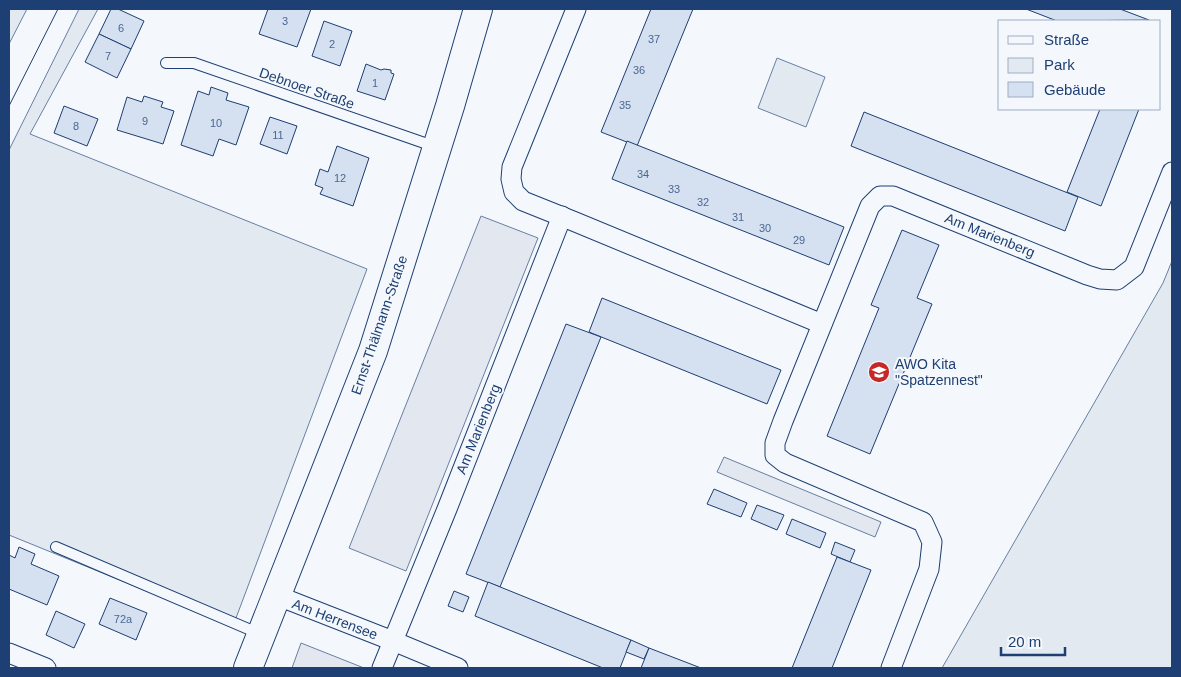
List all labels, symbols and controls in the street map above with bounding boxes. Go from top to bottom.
house number: 3 [282,15,288,27]
legend [998,20,1161,110]
house number: 6 [118,22,124,34]
text: Straße [1044,31,1089,48]
house number: 37 [648,33,660,45]
house number: 2 [329,38,335,50]
house number: 7 [105,50,111,62]
text: Park [1044,56,1075,73]
street label: Debnoer Straße [257,64,357,112]
house number: 36 [633,64,645,76]
house number: 1 [372,77,378,89]
text: Gebäude [1044,81,1106,98]
house number: 35 [619,99,631,111]
house number: 9 [142,115,148,127]
house number: 10 [210,117,222,129]
house number: 8 [73,120,79,132]
house number: 11 [272,129,284,141]
house number: 34 [637,168,649,180]
house number: 12 [334,172,346,184]
house number: 33 [668,183,680,195]
house number: 32 [697,196,709,208]
street label: Am Marienberg [943,210,1037,260]
house number: 31 [732,211,744,223]
house number: 30 [759,222,771,234]
house number: 29 [793,234,805,246]
street label: Ernst-Thälmann-Straße [348,253,410,397]
place label: AWO Kita "Spatzennest" [895,356,983,388]
school or university icon: AWO Kita "Spatzennest" [867,360,891,384]
street label: Am Marienberg [453,382,503,476]
street label: Am Herrensee [290,595,380,643]
house number: 72a [114,613,133,625]
scale bar [1001,624,1065,656]
text: 20 m [1008,633,1041,650]

